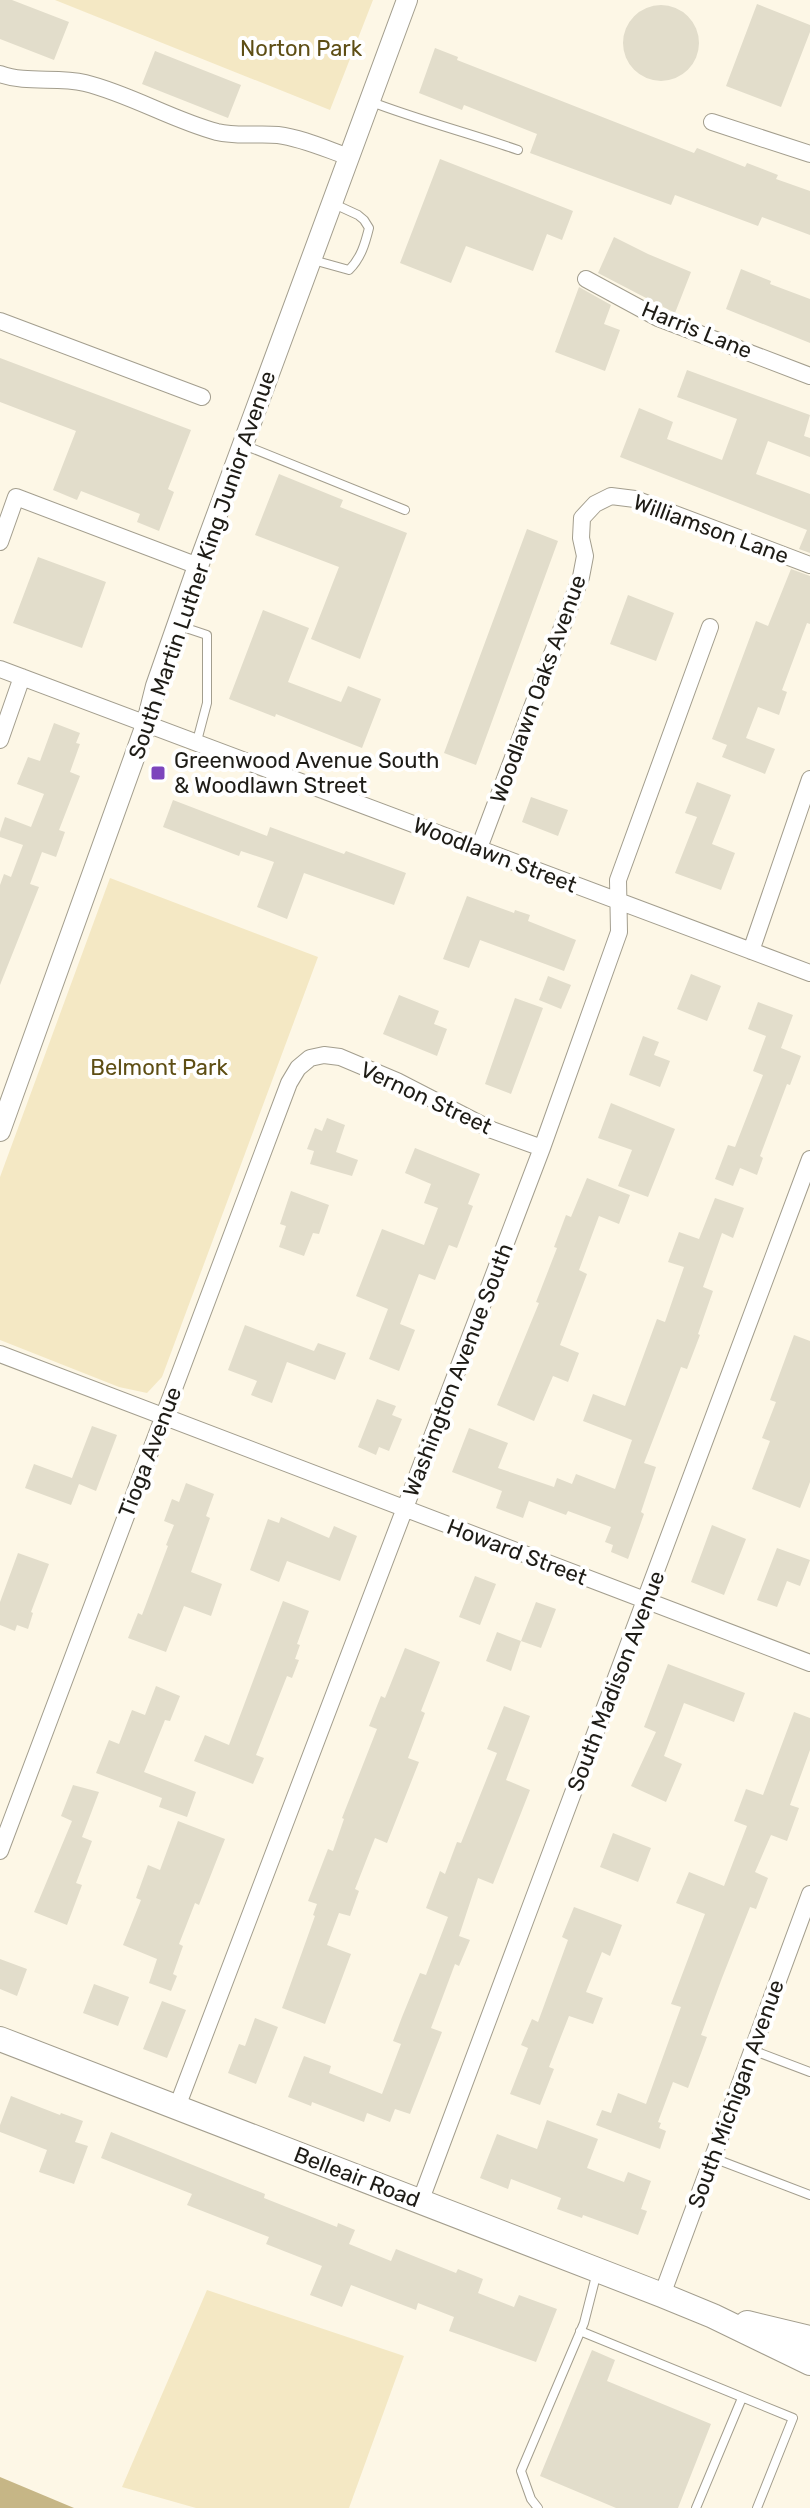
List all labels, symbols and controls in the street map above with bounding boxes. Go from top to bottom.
park label: Norton Park [240,35,363,62]
street label: Harris Lane [638,296,756,364]
street label: South Martin Luther King Junior Avenue [123,367,281,763]
street label: Williamson Lane [630,488,792,570]
street label: Woodlawn Oaks Avenue [484,571,592,807]
place label: Greenwood Avenue South & Woodlawn Street [174,747,439,799]
marker: Greenwood Avenue South & Woodlawn Street [149,764,167,782]
street label: Woodlawn Street [409,811,581,899]
park label: Belmont Park [90,1054,228,1081]
street label: Vernon Street [356,1056,497,1140]
street label: Washington Avenue South [397,1240,519,1500]
street label: Tioga Avenue [113,1383,187,1521]
street label: Howard Street [443,1513,591,1591]
street label: South Madison Avenue [561,1567,671,1795]
street label: South Michigan Avenue [682,1976,790,2212]
street label: Belleair Road [290,2141,424,2213]

